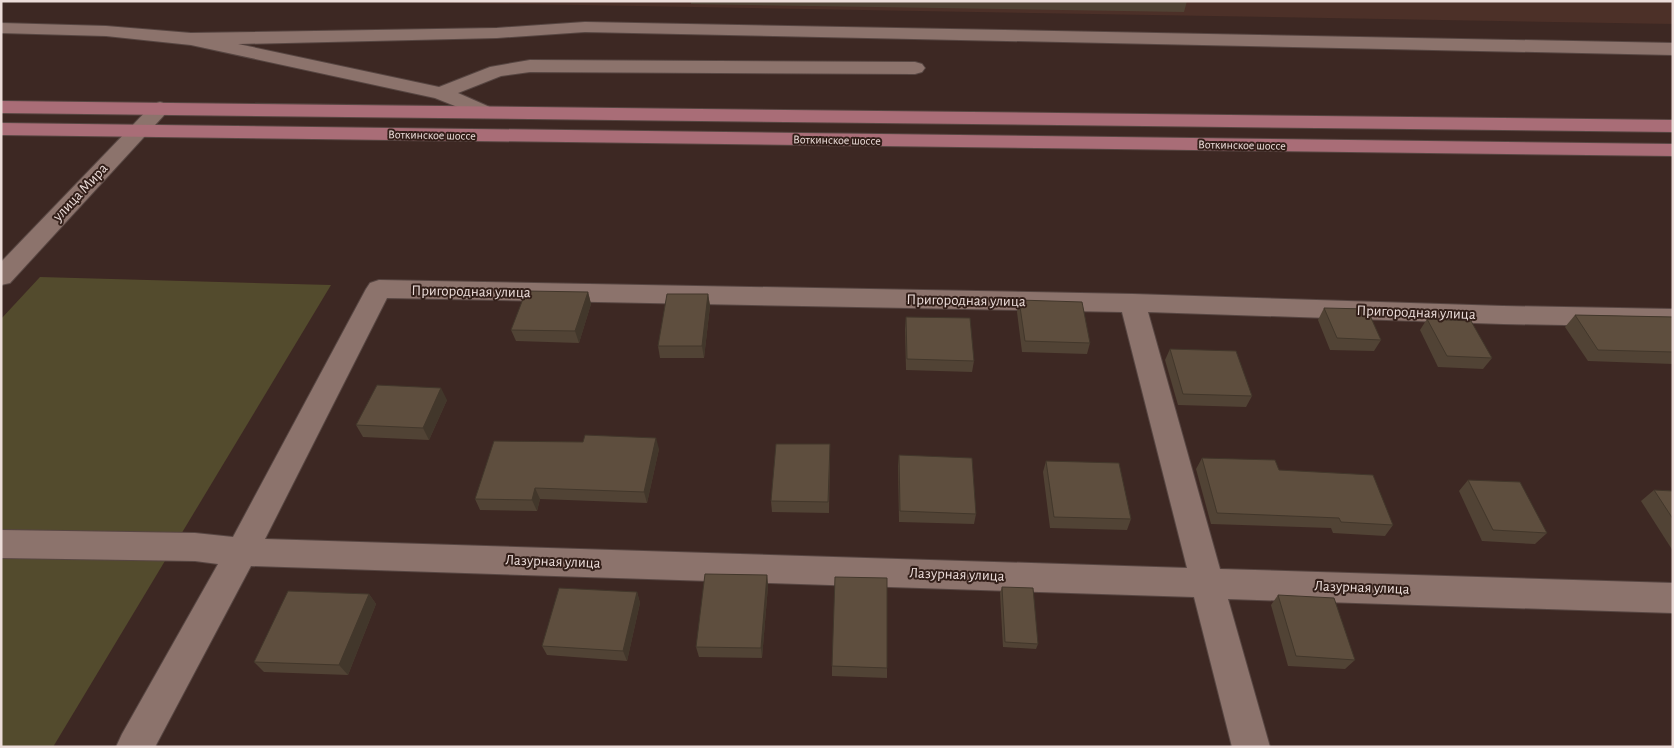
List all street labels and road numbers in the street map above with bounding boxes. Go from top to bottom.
street label: Воткинское шоссе [388,128,476,142]
street label: Воткинское шоссе [793,133,881,147]
street label: Воткинское шоссе [1198,138,1286,152]
street label: улица Мира [49,161,111,225]
street label: Пригородная улица [411,283,531,300]
street label: Пригородная улица [906,292,1026,309]
street label: Пригородная улица [1356,303,1476,322]
street label: Лазурная улица [505,552,601,571]
street label: Лазурная улица [909,565,1005,584]
street label: Лазурная улица [1314,578,1410,597]

